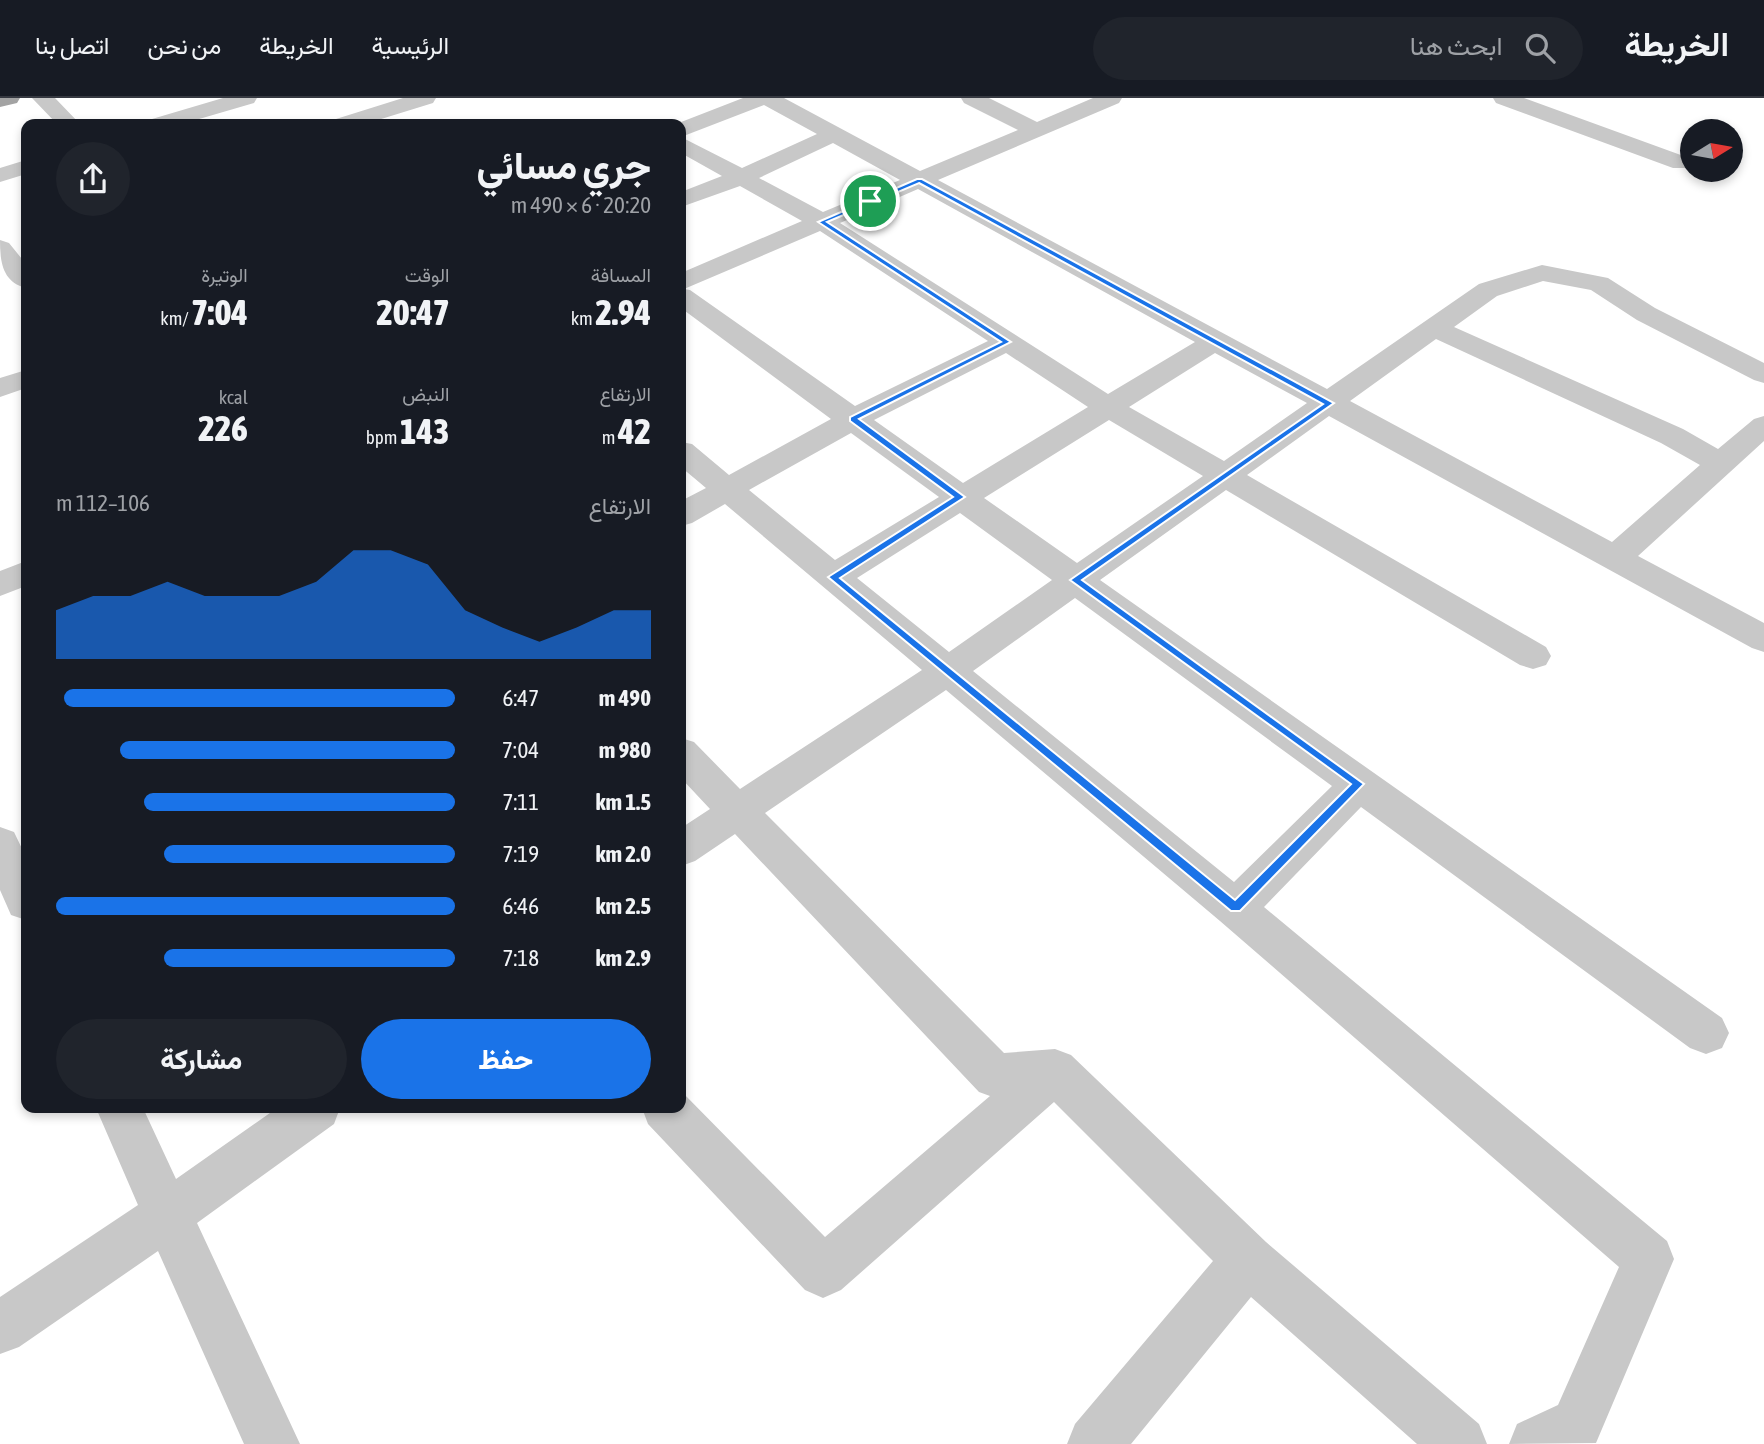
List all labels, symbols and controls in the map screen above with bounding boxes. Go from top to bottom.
search box [1093,17,1583,80]
text: الخريطة [1625,25,1729,63]
icon: search [1521,29,1559,67]
text: ابحث هنا [1410,31,1503,61]
text: اتصل بنا [35,32,109,59]
text: من نحن [147,32,221,59]
text: الخريطة [259,32,334,59]
text: الرئيسية [372,32,449,59]
north arrow [1680,119,1743,182]
map controls [1680,119,1743,182]
button: share [56,142,130,216]
text: جري مسائي [477,144,651,187]
pin [840,171,900,231]
icon: arrive [851,182,889,220]
text: 20:20 · 6 × 490 m [511,192,651,218]
text: الوتيرة [201,264,248,286]
text: الوقت [405,264,449,286]
text: المسافة [591,264,651,286]
text: 7:04 [191,292,248,332]
text: 20:47 [377,292,449,332]
text: 2.94 [595,292,651,332]
text: /km [160,307,191,329]
text: km [571,307,595,329]
text: النبض [402,383,449,405]
text: الارتفاع [599,383,651,405]
text: kcal [219,386,248,408]
text: 226 [198,408,248,448]
text: 143 [400,411,449,451]
text: 42 [618,411,651,451]
text: bpm [366,426,400,448]
text: m [602,426,618,448]
text: 106–112 m [56,490,150,516]
text: الارتفاع [589,493,651,519]
text: 6:47 [502,685,539,711]
text: 490 m [599,685,651,711]
text: 7:04 [502,737,539,763]
text: 980 m [599,737,651,763]
text: 7:11 [502,789,539,815]
text: 1.5 km [595,789,651,815]
text: 7:19 [502,841,539,867]
text: 2.0 km [595,841,651,867]
text: 6:46 [502,893,539,919]
text: 2.5 km [595,893,651,919]
text: 7:18 [502,945,539,971]
text: 2.9 km [595,945,651,971]
button: مشاركة [56,1019,347,1099]
button: حفظ [361,1019,651,1099]

